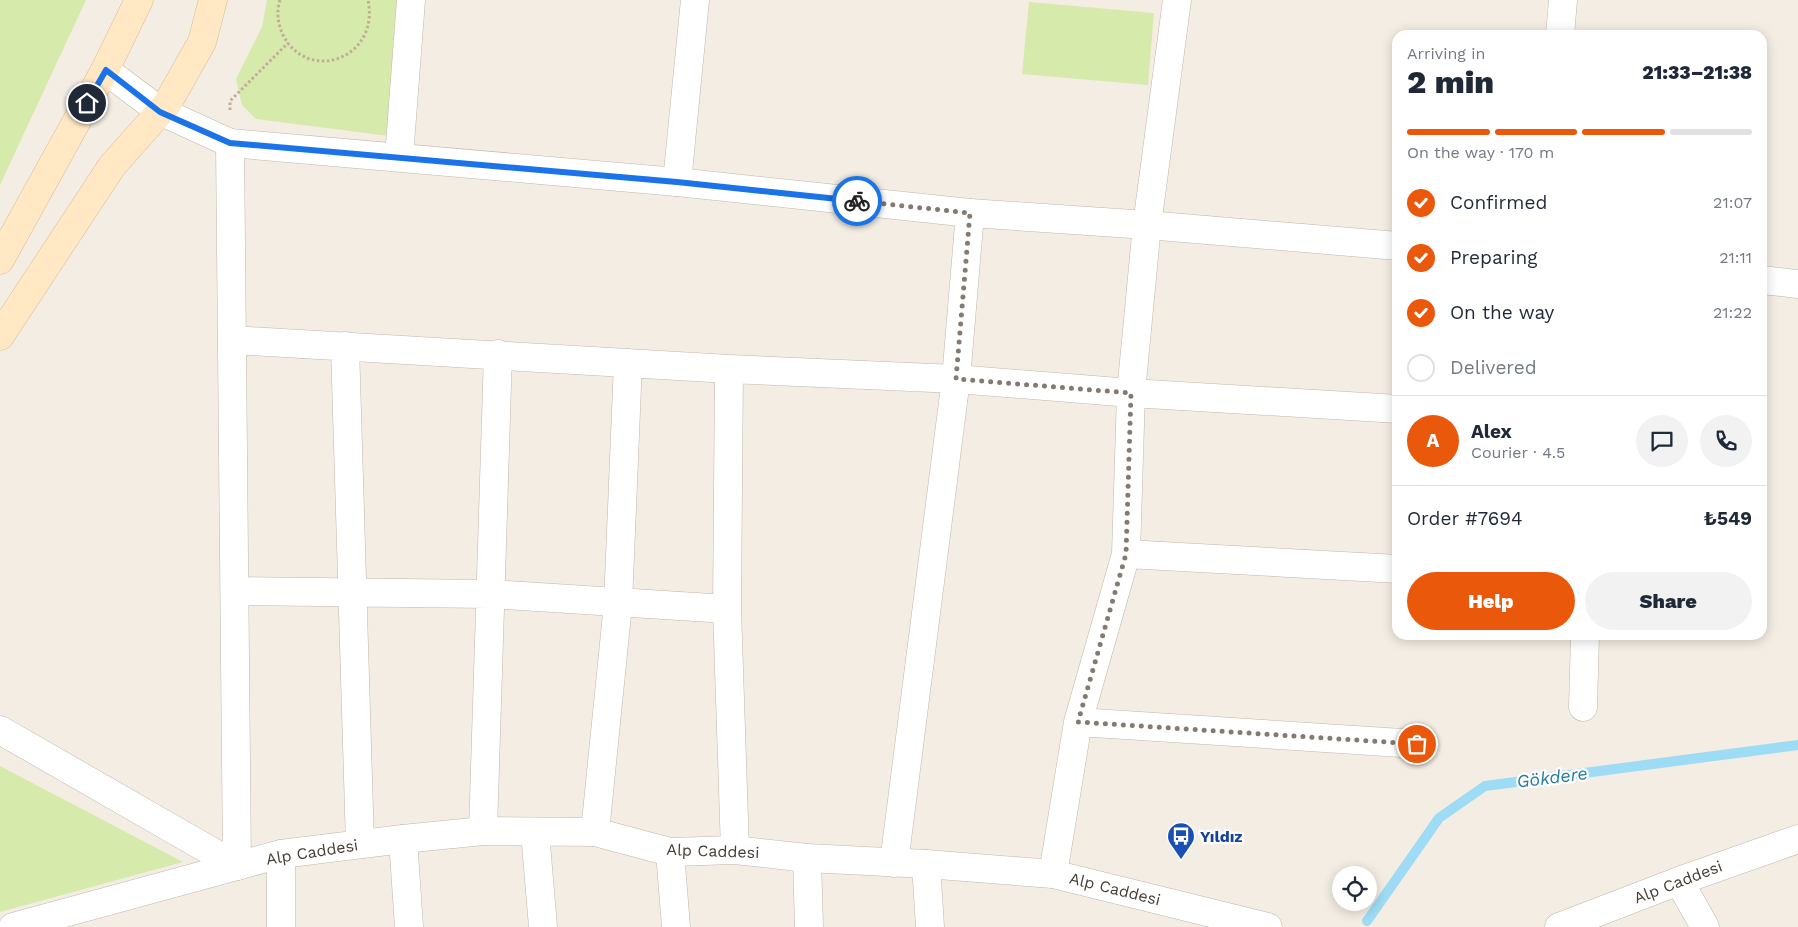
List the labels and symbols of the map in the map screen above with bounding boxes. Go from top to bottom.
pin [66,82,108,124]
courier [832,176,882,226]
pin [1396,723,1438,765]
water label: Gökdere [1515,762,1589,792]
bus stop icon: Yıldız [1166,821,1196,860]
place label: Yıldız [1200,827,1243,846]
street label: Alp Caddesi [265,835,359,869]
street label: Alp Caddesi [666,840,760,862]
street label: Alp Caddesi [1631,856,1725,908]
street label: Alp Caddesi [1068,869,1162,909]

